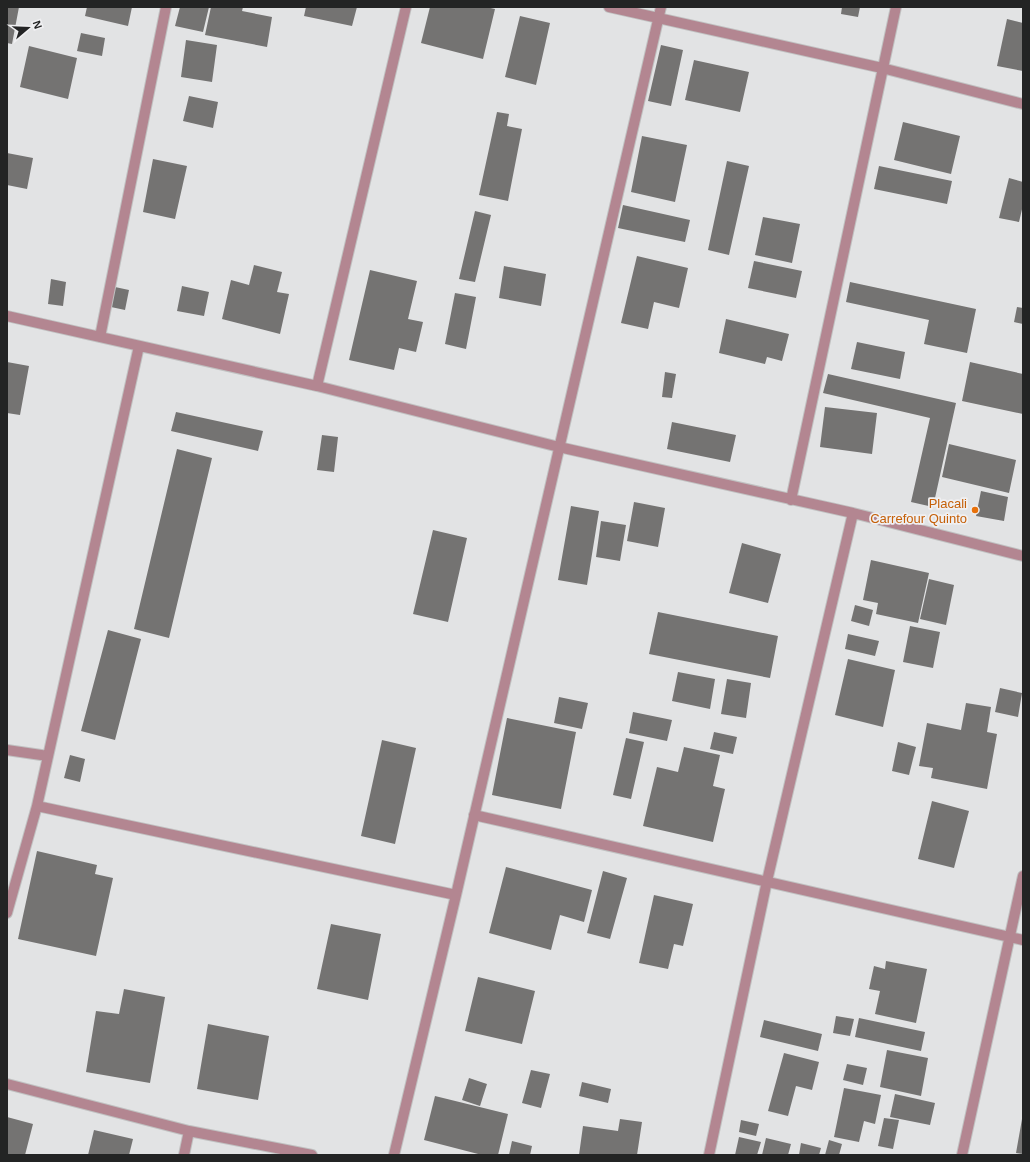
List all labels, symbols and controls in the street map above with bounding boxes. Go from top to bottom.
north arrow [8,8,48,48]
text: N [30,19,44,31]
place label: Placali Carrefour Quinto [870,496,967,526]
marker: Placali Carrefour Quinto [970,505,980,515]

